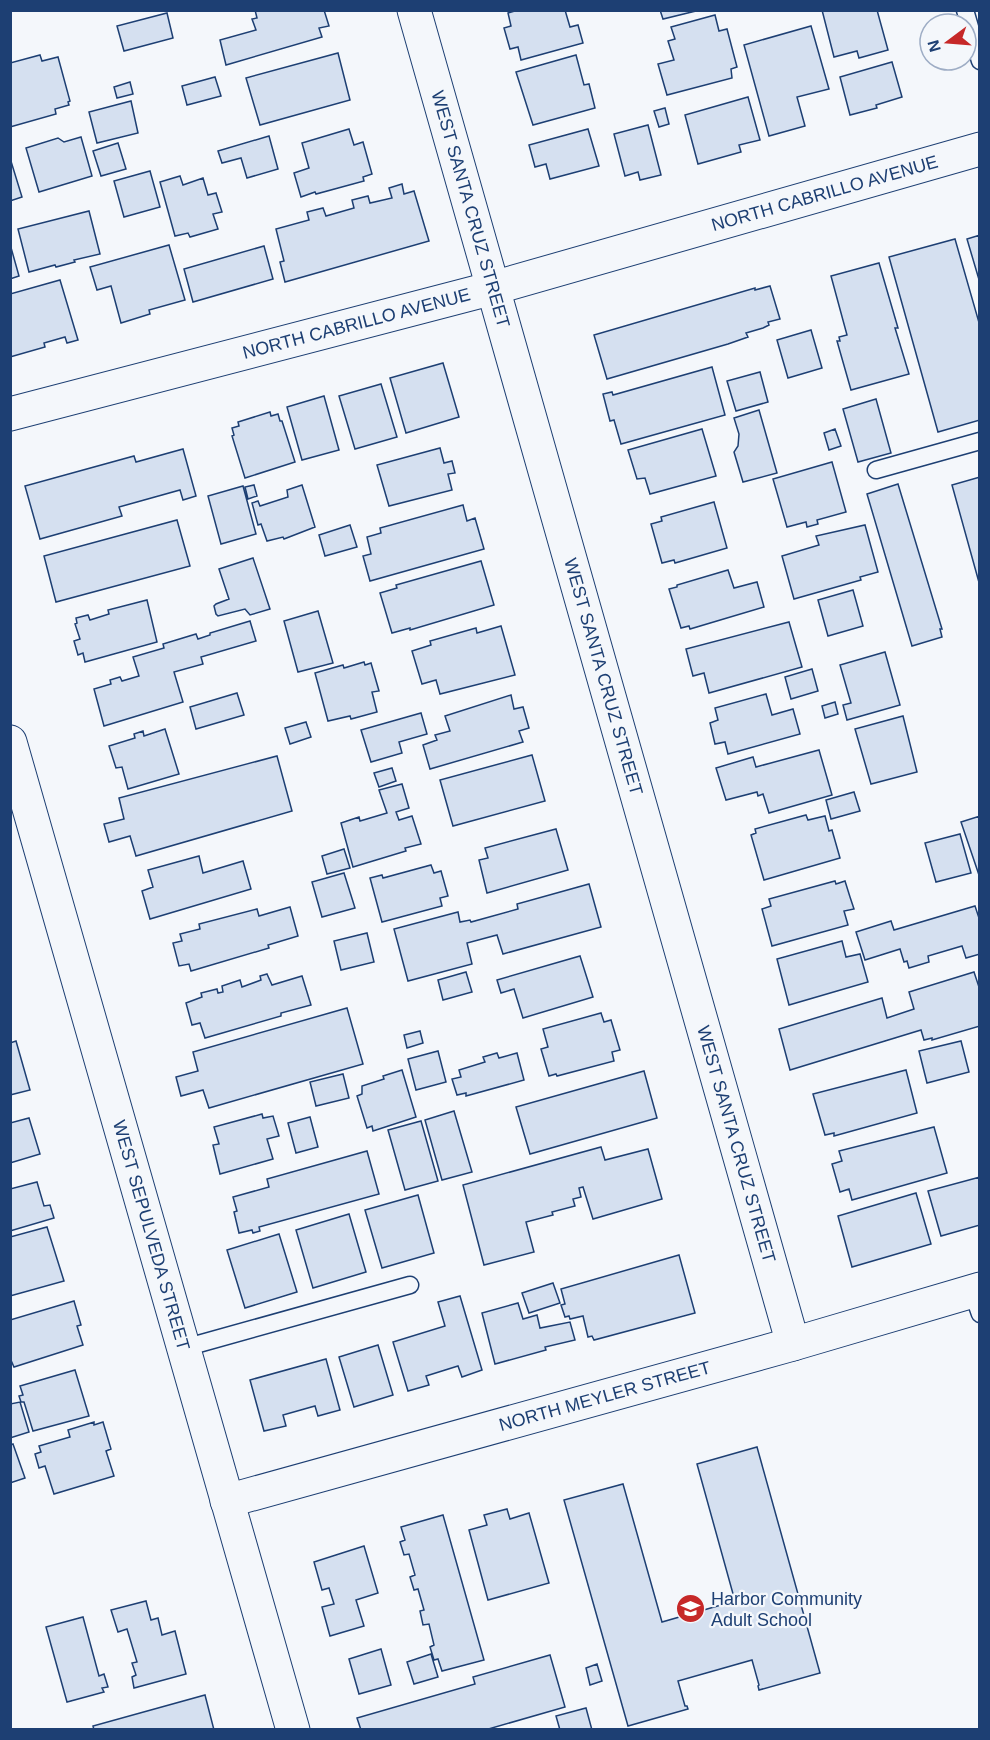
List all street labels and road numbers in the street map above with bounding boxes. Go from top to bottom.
street label: WEST SANTA CRUZ STREET [427,88,514,330]
street label: NORTH CABRILLO AVENUE [709,152,940,235]
street label: NORTH CABRILLO AVENUE [240,284,472,363]
street label: WEST SANTA CRUZ STREET [560,556,647,797]
street label: WEST SANTA CRUZ STREET [693,1023,779,1265]
street label: WEST SEPULVEDA STREET [109,1118,194,1353]
street label: NORTH MEYLER STREET [497,1357,713,1435]

